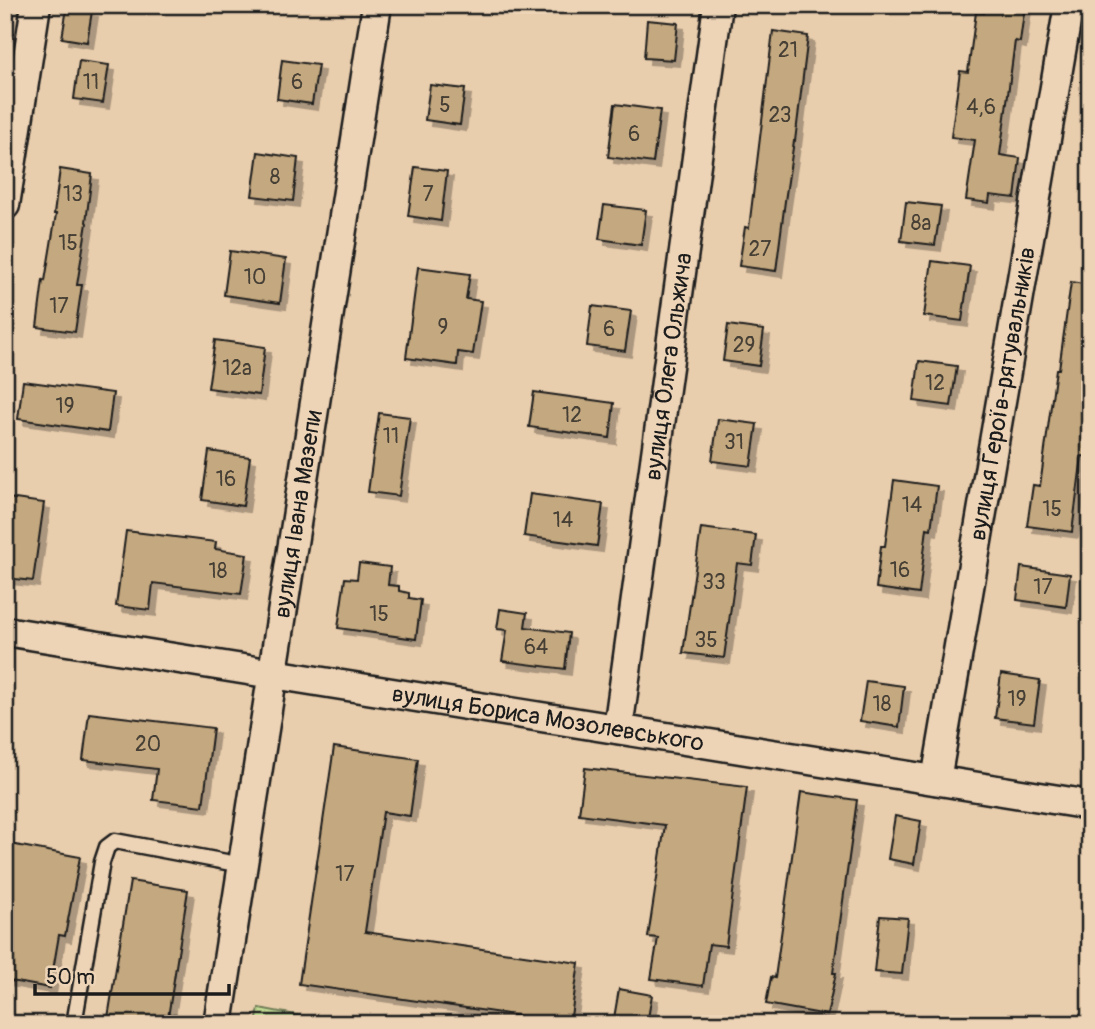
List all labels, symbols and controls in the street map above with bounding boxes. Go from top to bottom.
house number: 21 [778,37,798,64]
house number: 11 [83,69,99,96]
house number: 6 [291,69,303,96]
house number: 5 [439,92,451,119]
house number: 4,6 [966,94,996,121]
house number: 23 [769,102,791,129]
house number: 6 [628,121,640,148]
house number: 8 [270,164,280,191]
house number: 13 [63,181,83,208]
house number: 7 [422,181,434,208]
house number: 8а [911,210,931,237]
house number: 15 [58,230,78,257]
house number: 27 [749,236,771,263]
street label: вулиця Героїв-рятувальників [963,245,1042,543]
street label: вулиця Олега Ольжича [639,251,699,482]
house number: 10 [244,264,266,291]
house number: 17 [49,293,69,320]
house number: 9 [438,314,448,341]
house number: 6 [603,316,615,343]
house number: 29 [733,332,755,359]
house number: 12а [222,355,252,382]
house number: 12 [925,370,945,397]
house number: 19 [55,393,75,420]
house number: 12 [562,402,582,429]
street label: вулиця Івана Мазепи [268,408,329,620]
house number: 11 [383,423,399,450]
house number: 31 [724,429,744,456]
house number: 16 [216,466,236,493]
house number: 14 [902,492,922,519]
house number: 15 [1042,496,1062,523]
house number: 14 [553,507,573,534]
house number: 16 [890,557,910,584]
house number: 18 [209,558,227,585]
house number: 33 [702,569,726,596]
house number: 17 [1033,574,1053,601]
house number: 15 [369,601,389,628]
house number: 35 [694,627,718,654]
house number: 64 [524,634,548,661]
street label: вулиця Бориса Мозолевського [390,679,706,758]
house number: 19 [1007,686,1027,713]
house number: 18 [873,691,891,718]
house number: 20 [135,731,161,758]
house number: 17 [335,861,355,888]
scale bar [35,952,229,996]
text: 50 m [46,964,95,991]

